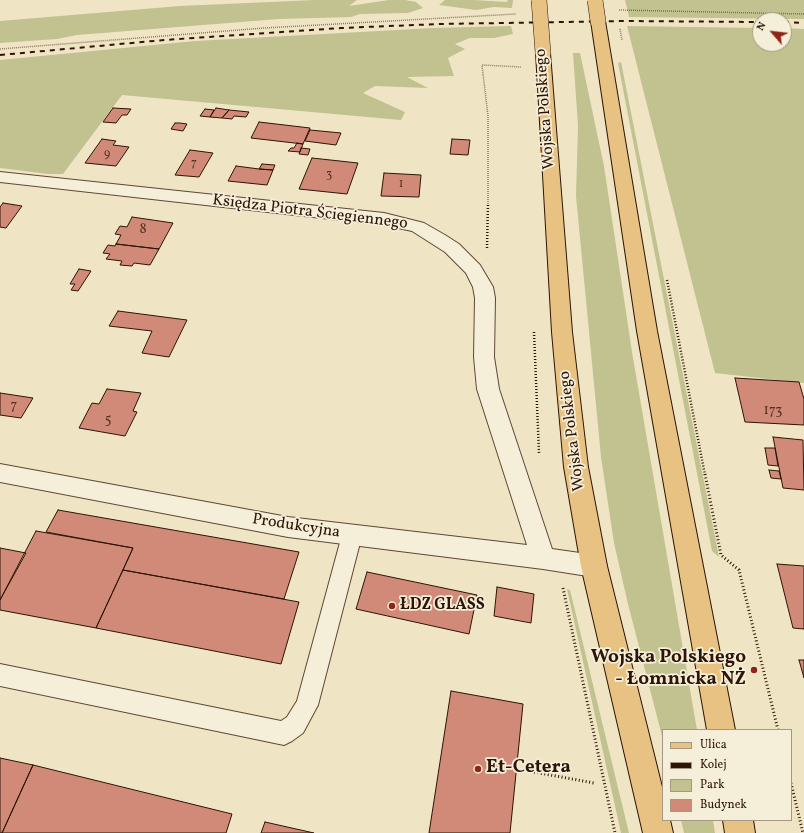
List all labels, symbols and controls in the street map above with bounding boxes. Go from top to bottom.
north arrow [752,12,792,52]
text: N [753,20,770,34]
street label: Wojska Polskiego [532,48,560,170]
house number: 9 [104,148,110,162]
house number: 7 [191,157,197,171]
house number: 3 [326,169,332,183]
house number: 1 [399,178,403,192]
street label: Księdza Piotra Ściegiennego [211,191,409,235]
house number: 8 [139,222,147,238]
street label: Wojska Polskiego [556,370,590,492]
house number: 7 [11,398,17,414]
house number: 173 [764,403,782,419]
house number: 5 [105,412,111,428]
street label: Produkcyjna [251,511,341,543]
place label: ŁDZ GLASS [400,596,485,616]
marker: ŁDZ GLASS [387,601,397,611]
place label: Wojska Polskiego - Łomnicka NŻ [591,648,746,692]
marker: Wojska Polskiego - Łomnicka NŻ [749,665,759,675]
legend [662,729,792,821]
text: Ulica [700,737,727,753]
text: Kolej [700,757,727,773]
place label: Et-Cetera [486,758,571,780]
marker: Et-Cetera [473,764,483,774]
text: Park [700,777,725,793]
text: Budynek [700,797,747,813]

